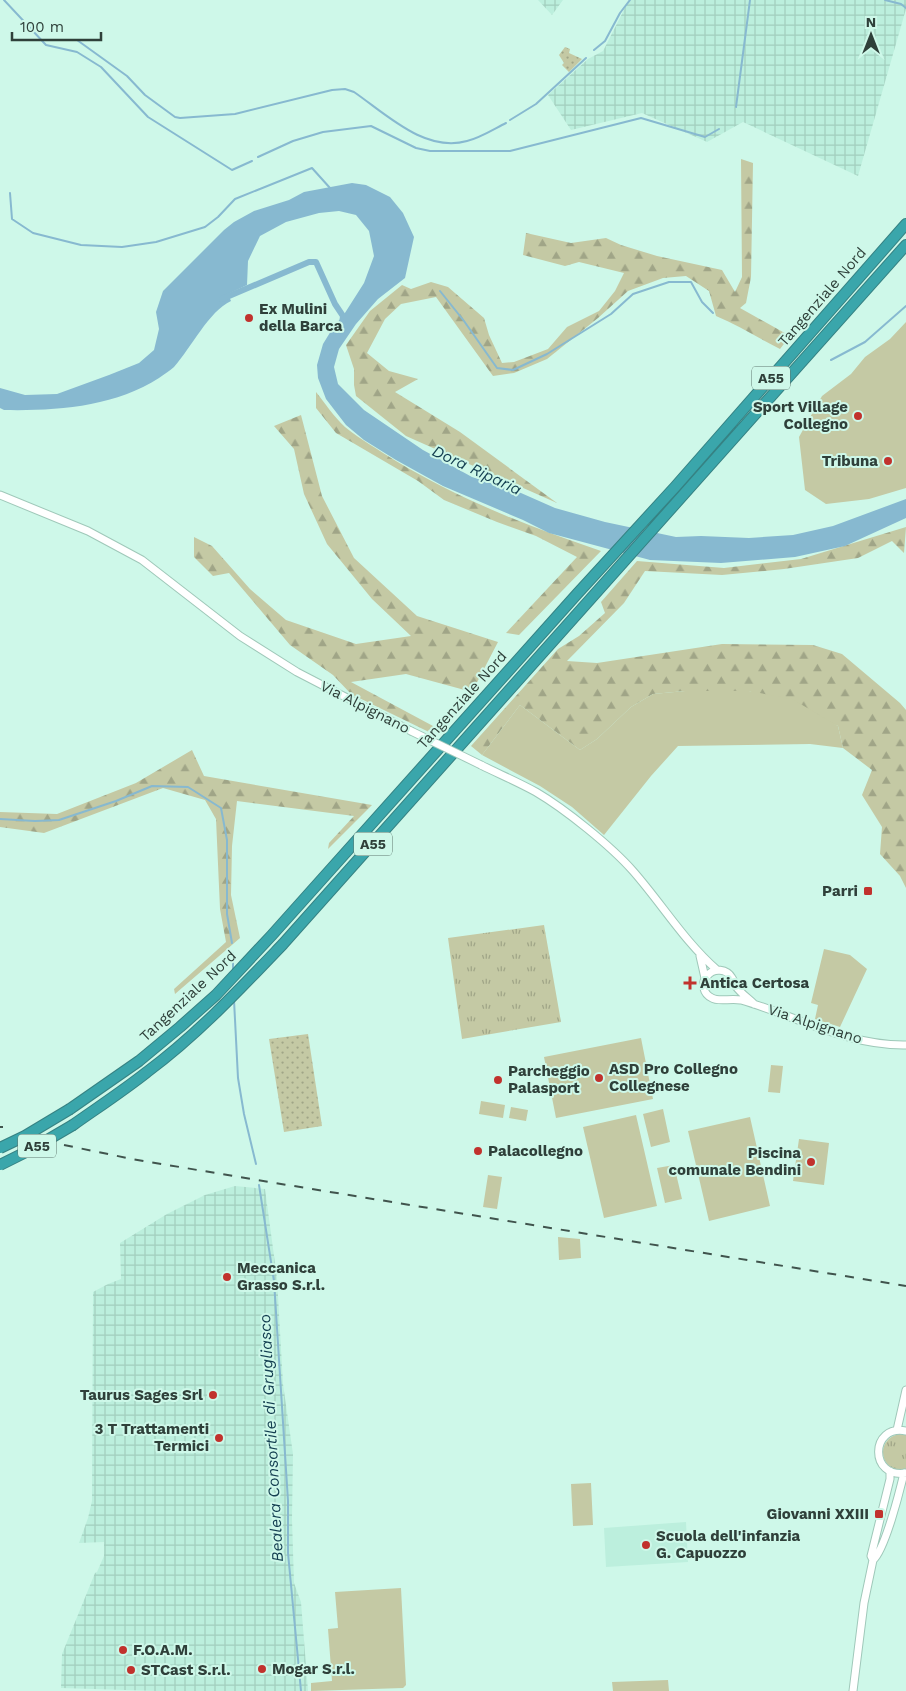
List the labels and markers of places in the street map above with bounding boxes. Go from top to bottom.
place label: Ex Mulini della Barca [259,300,343,335]
marker: Ex Mulini della Barca [243,312,255,324]
place label: Sport Village Collegno [753,398,848,433]
marker: Sport Village Collegno [852,410,864,422]
place label: Tribuna [822,452,878,470]
marker: Tribuna [882,455,894,467]
place label: Parri [822,882,858,900]
marker: Parri [862,885,874,897]
place label: Antica Certosa [700,974,809,992]
marker: Antica Certosa [684,977,696,989]
place label: ASD Pro Collegno Collegnese [609,1060,738,1095]
place label: Parcheggio Palasport [508,1062,590,1097]
marker: ASD Pro Collegno Collegnese [593,1072,605,1084]
marker: Parcheggio Palasport [492,1074,504,1086]
place label: Palacollegno [488,1142,583,1160]
place label: Piscina comunale Bendini [669,1144,801,1179]
marker: Palacollegno [472,1145,484,1157]
marker: Piscina comunale Bendini [805,1156,817,1168]
place label: Meccanica Grasso S.r.l. [237,1259,325,1294]
marker: Meccanica Grasso S.r.l. [221,1271,233,1283]
place label: Taurus Sages Srl [80,1386,203,1404]
marker: Taurus Sages Srl [207,1389,219,1401]
place label: 3 T Trattamenti Termici [95,1420,209,1455]
marker: 3 T Trattamenti Termici [213,1432,225,1444]
place label: Giovanni XXIII [767,1505,869,1523]
marker: Giovanni XXIII [873,1508,885,1520]
place label: Scuola dell'infanzia G. Capuozzo [656,1527,801,1562]
marker: Scuola dell'infanzia G. Capuozzo [640,1539,652,1551]
place label: F.O.A.M. [133,1641,193,1659]
marker: F.O.A.M. [117,1644,129,1656]
place label: Mogar S.r.l. [272,1660,355,1678]
place label: STCast S.r.l. [141,1661,231,1679]
marker: Mogar S.r.l. [256,1663,268,1675]
marker: STCast S.r.l. [125,1664,137,1676]

